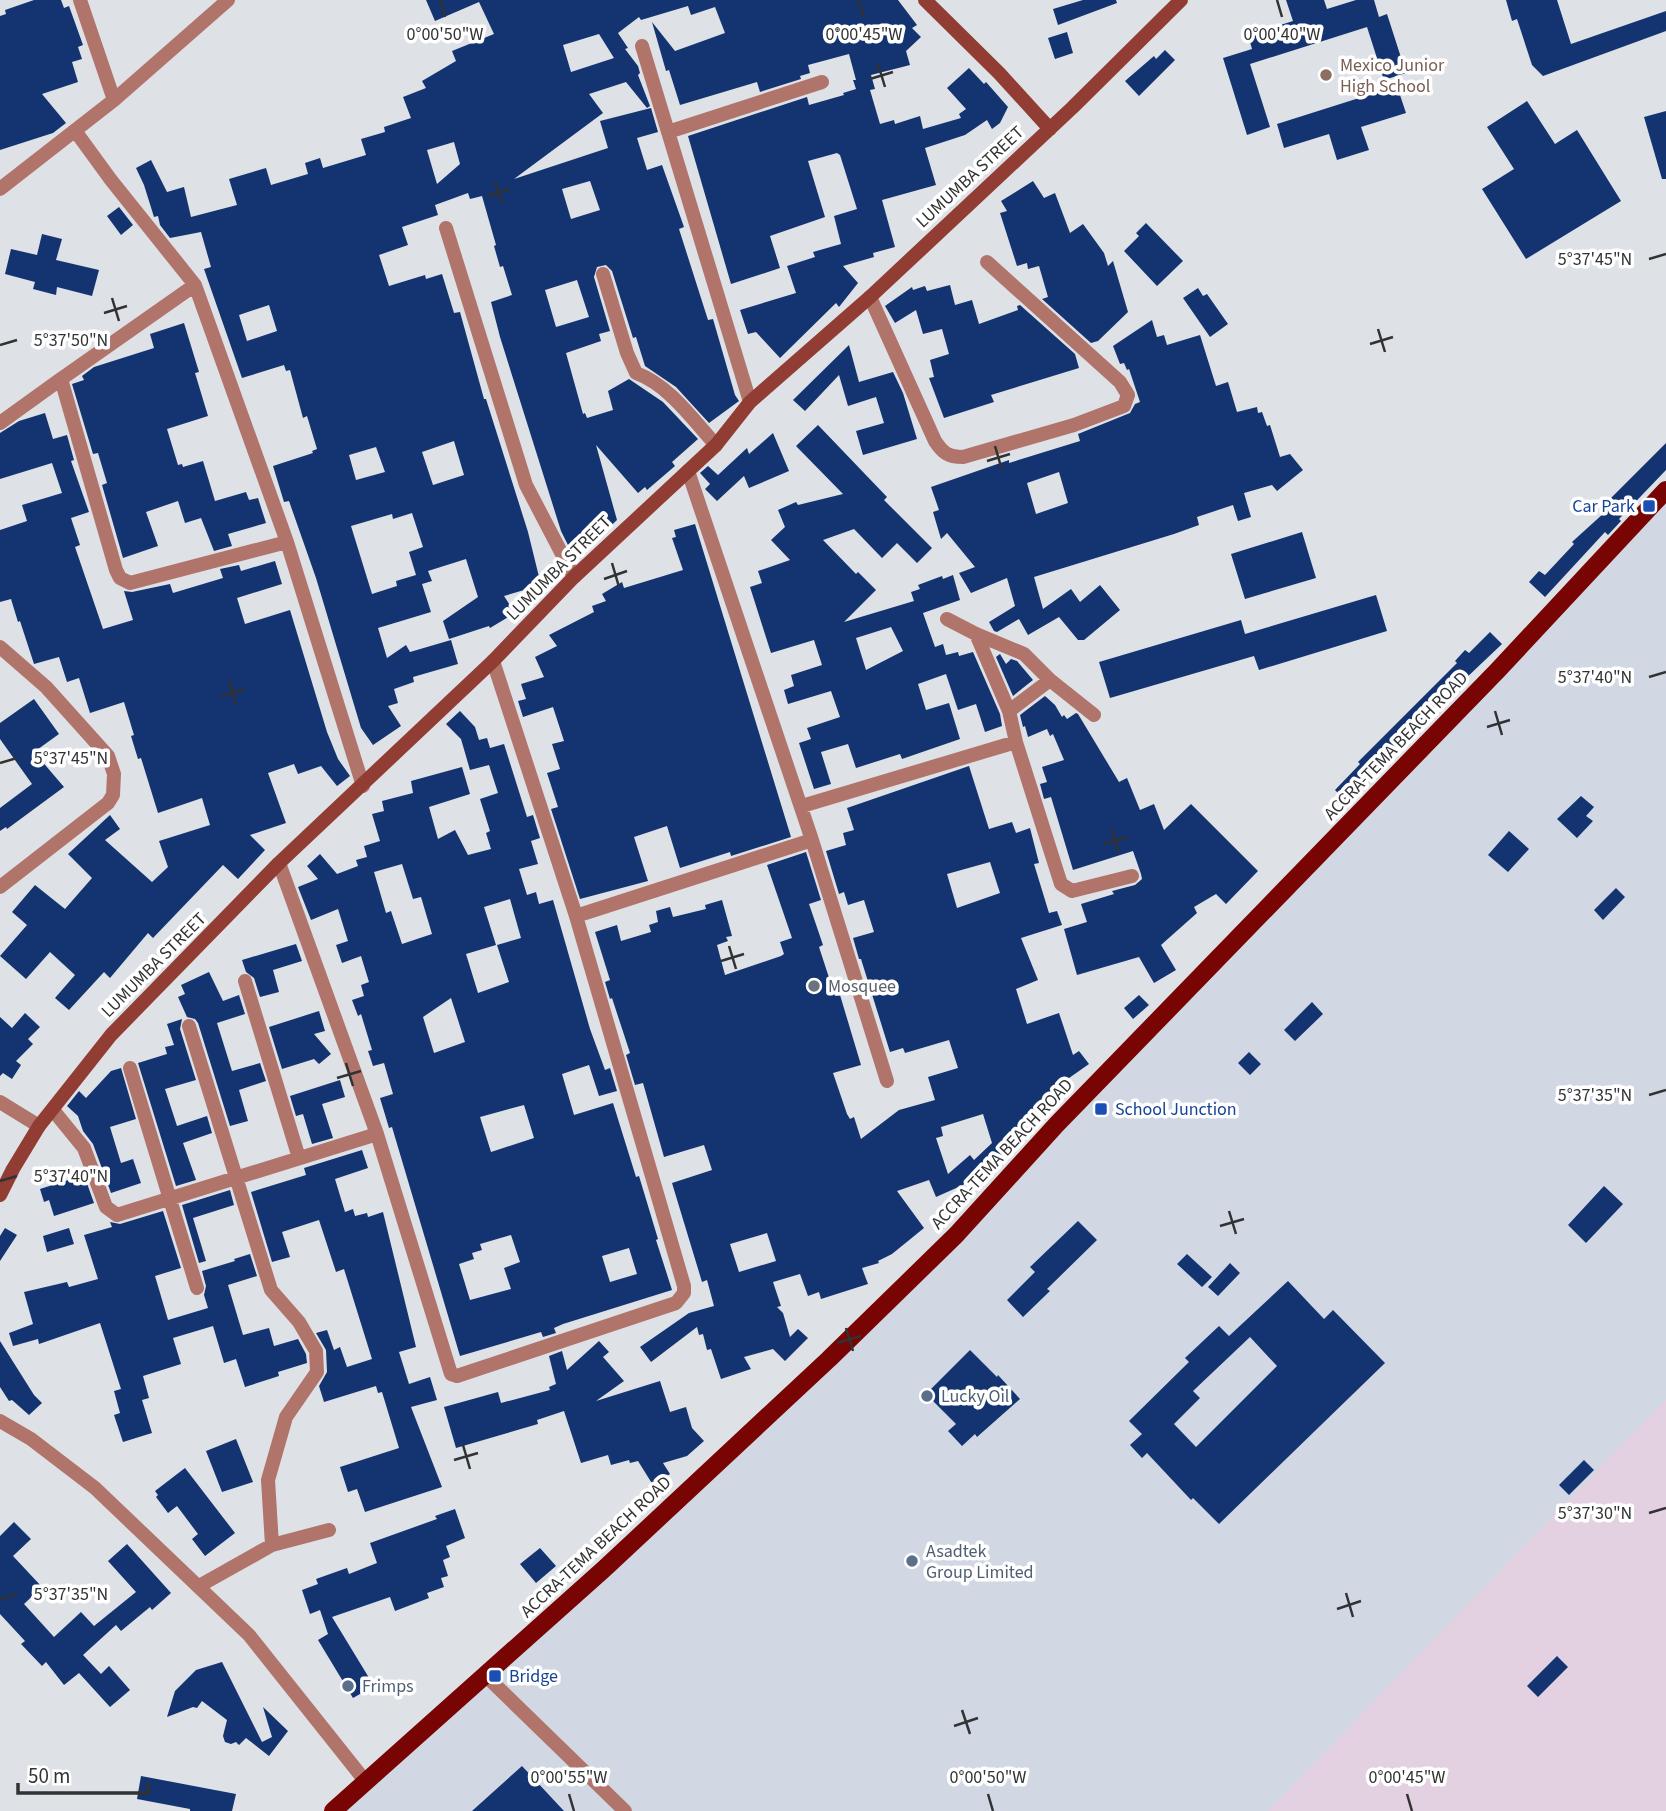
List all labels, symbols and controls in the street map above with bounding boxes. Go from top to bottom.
text: 0°00'50"W [407,22,484,47]
text: 0°00'45"W [826,22,903,47]
text: 0°00'40"W [1244,22,1321,47]
place label: Mexico Junior High School [1340,53,1445,99]
marker: Mexico Junior High School [1318,67,1334,83]
street label: LUMUMBA STREET [911,120,1030,234]
text: 5°37'45"N [1558,247,1632,272]
text: 5°37'50"N [34,328,108,353]
place label: Car Park [1572,494,1635,519]
marker: Car Park [1641,498,1657,514]
street label: LUMUMBA STREET [501,510,617,626]
text: 5°37'40"N [1558,665,1632,690]
street label: ACCRA-TEMA BEACH ROAD [1318,666,1474,826]
text: 5°37'45"N [34,746,108,771]
street label: LUMUMBA STREET [96,907,212,1023]
place label: Mosquee [828,974,896,999]
marker: Mosquee [806,978,822,994]
street label: ACCRA-TEMA BEACH ROAD [925,1073,1079,1235]
text: 5°37'35"N [1558,1083,1632,1108]
place label: School Junction [1115,1097,1237,1122]
marker: School Junction [1093,1101,1109,1117]
text: 5°37'40"N [34,1164,108,1189]
place label: Lucky Oil [941,1384,1009,1409]
marker: Lucky Oil [919,1388,935,1404]
street label: ACCRA-TEMA BEACH ROAD [515,1470,677,1624]
text: 5°37'30"N [1558,1501,1632,1526]
place label: Asadtek Group Limited [926,1539,1034,1585]
marker: Asadtek Group Limited [904,1553,920,1569]
text: 5°37'35"N [34,1582,108,1607]
place label: Bridge [509,1664,558,1689]
marker: Bridge [487,1668,503,1684]
place label: Frimps [362,1674,414,1699]
marker: Frimps [340,1678,356,1694]
scale bar [18,1752,147,1796]
text: 50 m [28,1761,70,1791]
text: 0°00'55"W [531,1765,608,1790]
text: 0°00'50"W [950,1765,1027,1790]
text: 0°00'45"W [1369,1765,1446,1790]

